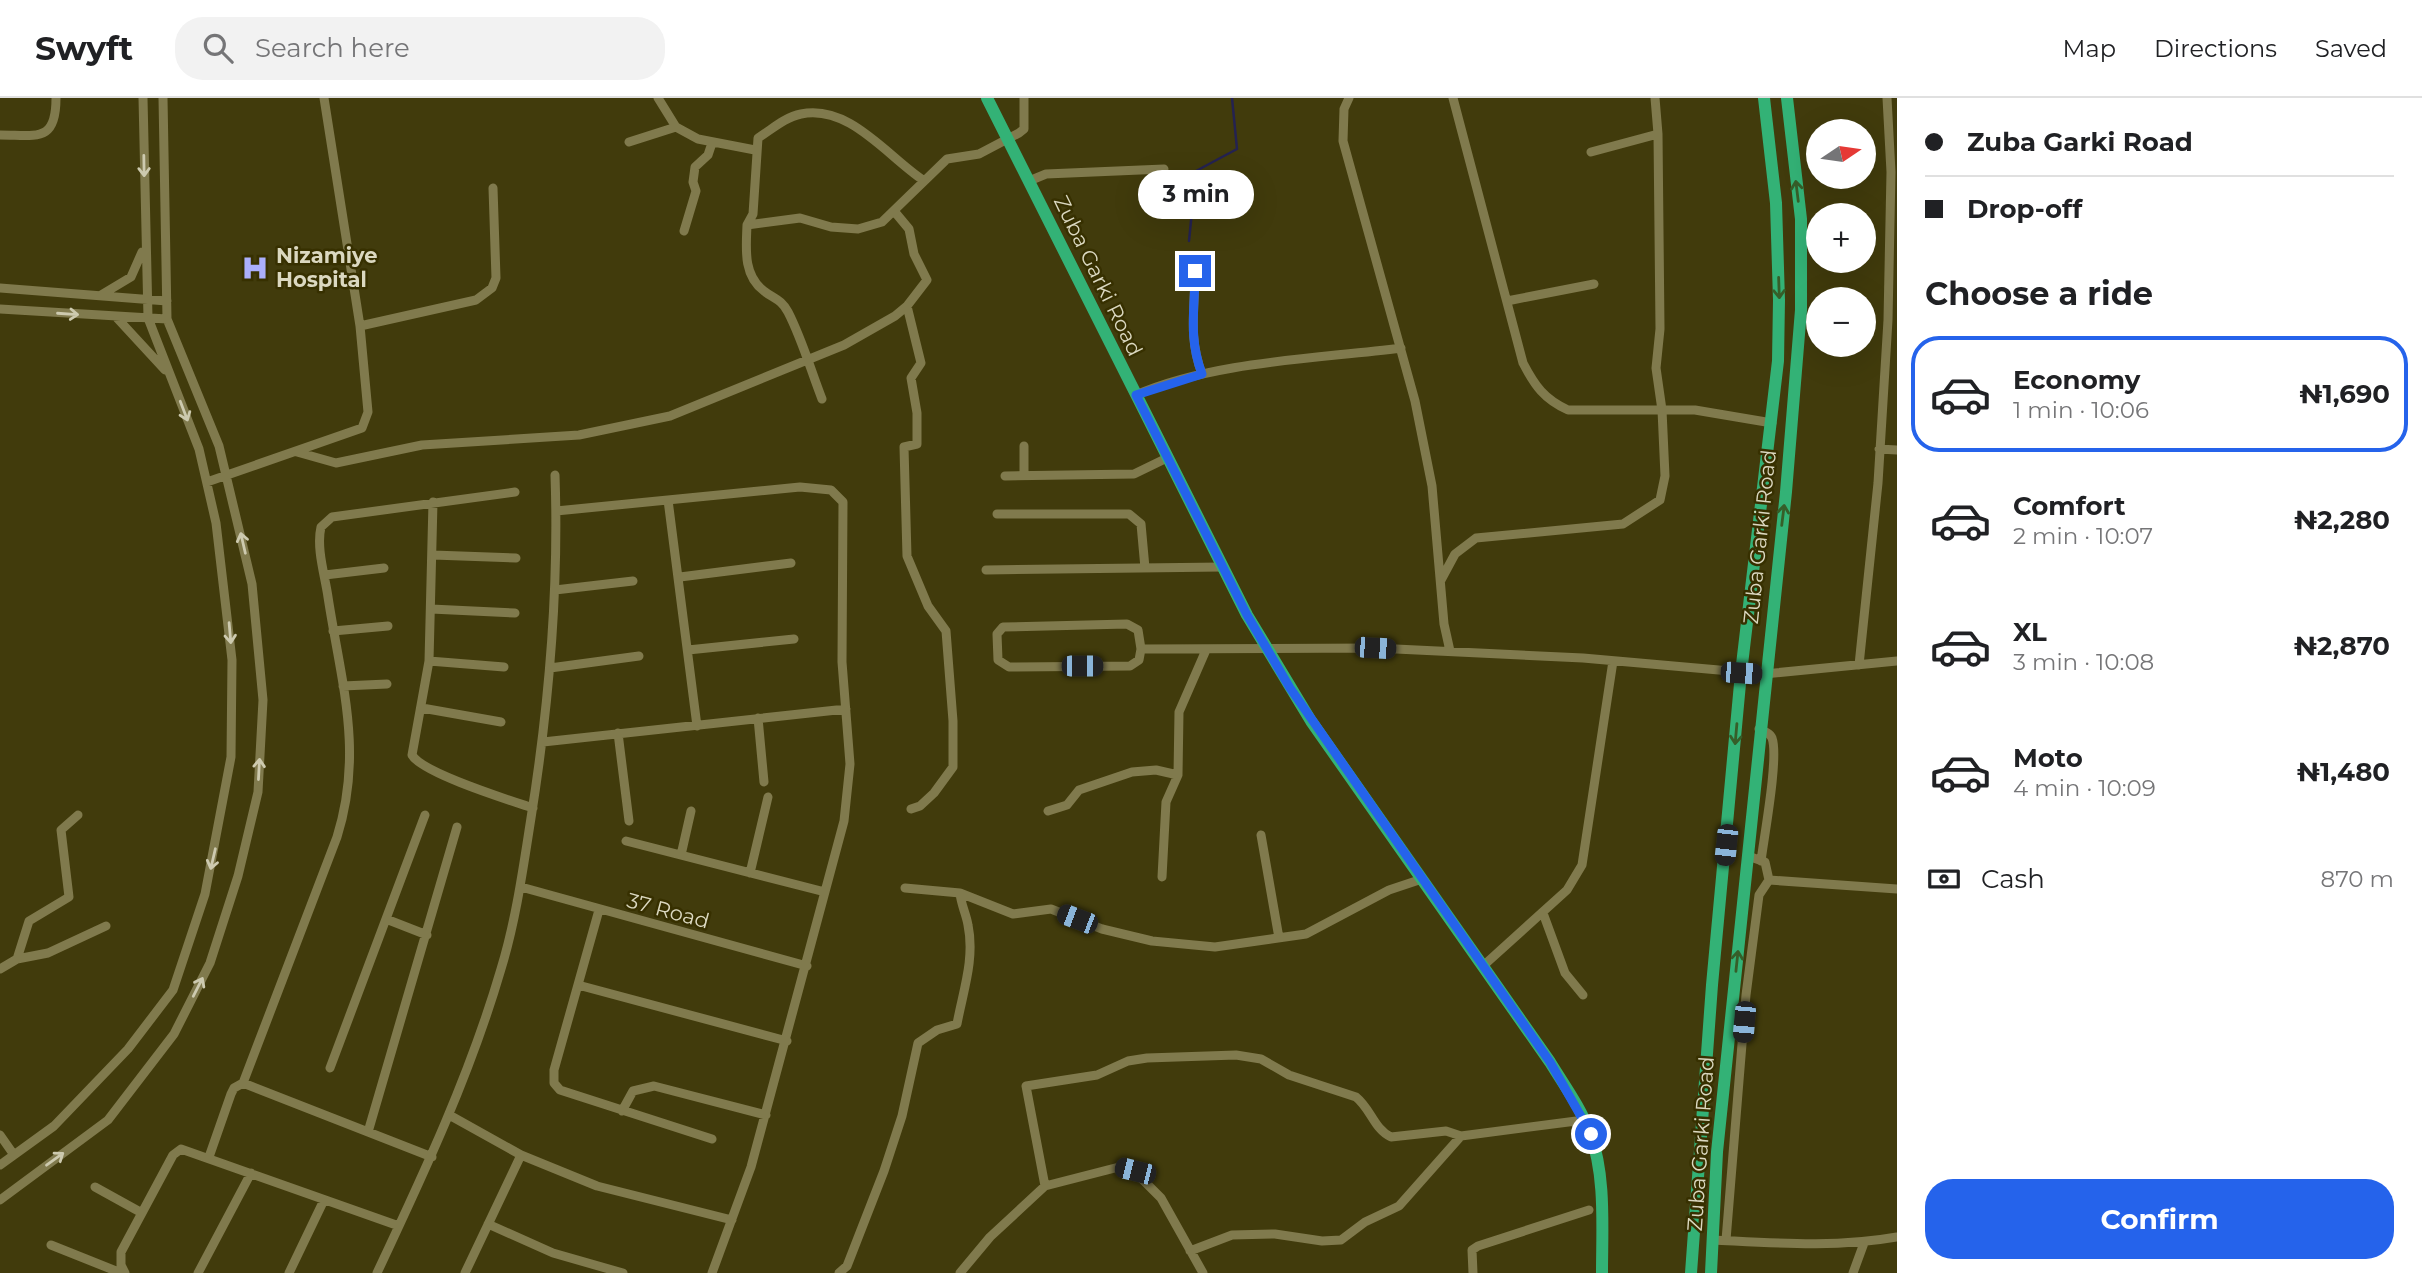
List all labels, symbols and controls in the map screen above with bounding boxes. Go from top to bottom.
search box [175,17,665,80]
text: Swyft [35,28,133,68]
icon: search [199,29,237,67]
text: Search here [255,32,410,64]
text: Map [2063,34,2116,63]
text: Directions [2154,34,2277,63]
text: Saved [2315,34,2387,63]
north arrow [1806,119,1876,189]
map controls [1806,119,1876,357]
text: Zuba Garki Road [1967,126,2193,158]
one-way arrow [137,154,151,177]
callout: 3 min [1137,170,1253,218]
text: 3 min [1162,180,1230,208]
one-way arrow [1791,180,1804,203]
street label: Zuba Garki Road [1049,192,1148,360]
text: Drop-off [1967,193,2082,225]
button: + [1806,203,1876,273]
place label: Nizamiye Hospital [276,243,378,292]
hospital icon: Nizamiye Hospital [240,253,270,283]
route end [1179,255,1211,287]
text: Choose a ride [1925,274,2153,313]
one-way arrow [1772,276,1785,299]
button: − [1806,287,1876,357]
one-way arrow [56,308,79,321]
icon: car [1929,363,1992,426]
text: Economy [2013,364,2140,396]
text: ₦1,690 [2299,378,2390,410]
text: 1 min · 10:06 [2013,396,2149,424]
one-way arrow [178,400,191,422]
street label: Zuba Garki Road [1738,449,1781,625]
icon: car [1929,489,1992,552]
text: Comfort [2013,490,2125,522]
text: ₦2,280 [2294,504,2390,536]
one-way arrow [1776,505,1789,527]
text: 2 min · 10:07 [2013,522,2153,550]
one-way arrow [236,532,250,555]
icon: car [1929,615,1992,678]
text: XL [2013,616,2047,648]
one-way arrow [224,621,237,644]
text: ₦2,870 [2294,630,2390,662]
car [1354,636,1397,660]
text: 3 min · 10:08 [2013,648,2154,676]
car [1062,656,1104,677]
car [1720,661,1763,685]
one-way arrow [1729,722,1742,744]
icon: car [1929,741,1992,804]
text: Moto [2013,742,2083,774]
text: ₦1,480 [2297,756,2390,788]
one-way arrow [253,758,266,781]
text: 4 min · 10:09 [2013,774,2156,802]
car [1714,823,1739,867]
one-way arrow [206,847,220,870]
icon: cash [1925,860,1963,898]
text: Cash [1981,863,2045,895]
text: 870 m [2321,865,2394,893]
street label: 37 Road [624,888,712,934]
car [1054,902,1101,936]
one-way arrow [1731,950,1744,973]
one-way arrow [191,977,205,998]
car [1732,1000,1757,1044]
street label: Zuba Garki Road [1682,1056,1719,1232]
route start [1575,1118,1607,1150]
one-way arrow [45,1152,64,1167]
car [1113,1156,1158,1186]
button: Confirm [1925,1179,2394,1259]

